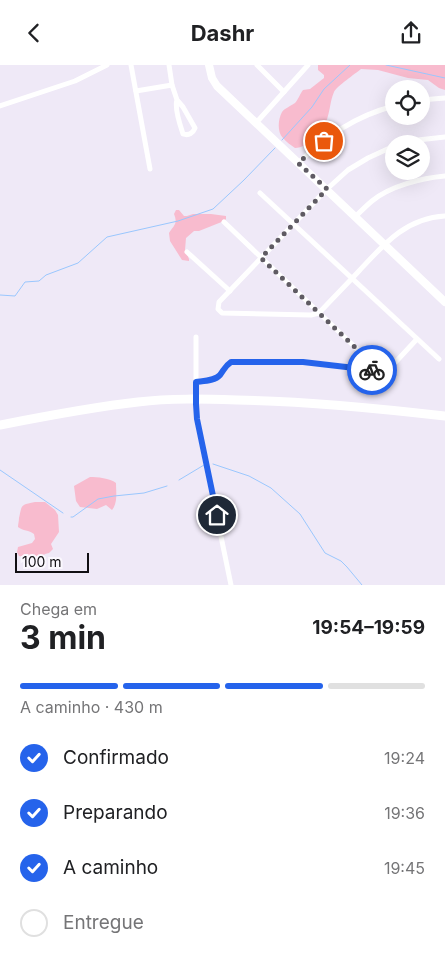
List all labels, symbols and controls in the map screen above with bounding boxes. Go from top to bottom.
icon: back [20,19,48,47]
icon: share [397,19,425,47]
text: Dashr [191,20,254,46]
map controls [385,80,430,180]
button: locate [385,80,430,125]
pin [303,120,345,162]
icon: bag [310,127,338,155]
button: layers [385,135,430,180]
courier [347,345,397,395]
icon: bike [358,356,386,384]
pin [196,494,238,536]
icon: home [203,501,231,529]
scale bar [15,550,89,573]
text: 100 m [22,553,62,570]
text: Chega em [20,599,97,619]
text: 19:54–19:59 [312,616,425,639]
text: 3 min [20,618,106,657]
text: A caminho · 430 m [20,697,163,717]
icon: check [20,744,48,772]
text: Confirmado [63,746,169,769]
text: 19:24 [384,748,425,768]
icon: check [20,799,48,827]
text: Preparando [63,801,168,824]
text: 19:36 [384,803,425,823]
icon: check [20,854,48,882]
text: A caminho [63,856,158,879]
text: 19:45 [384,858,425,878]
text: Entregue [63,911,144,934]

